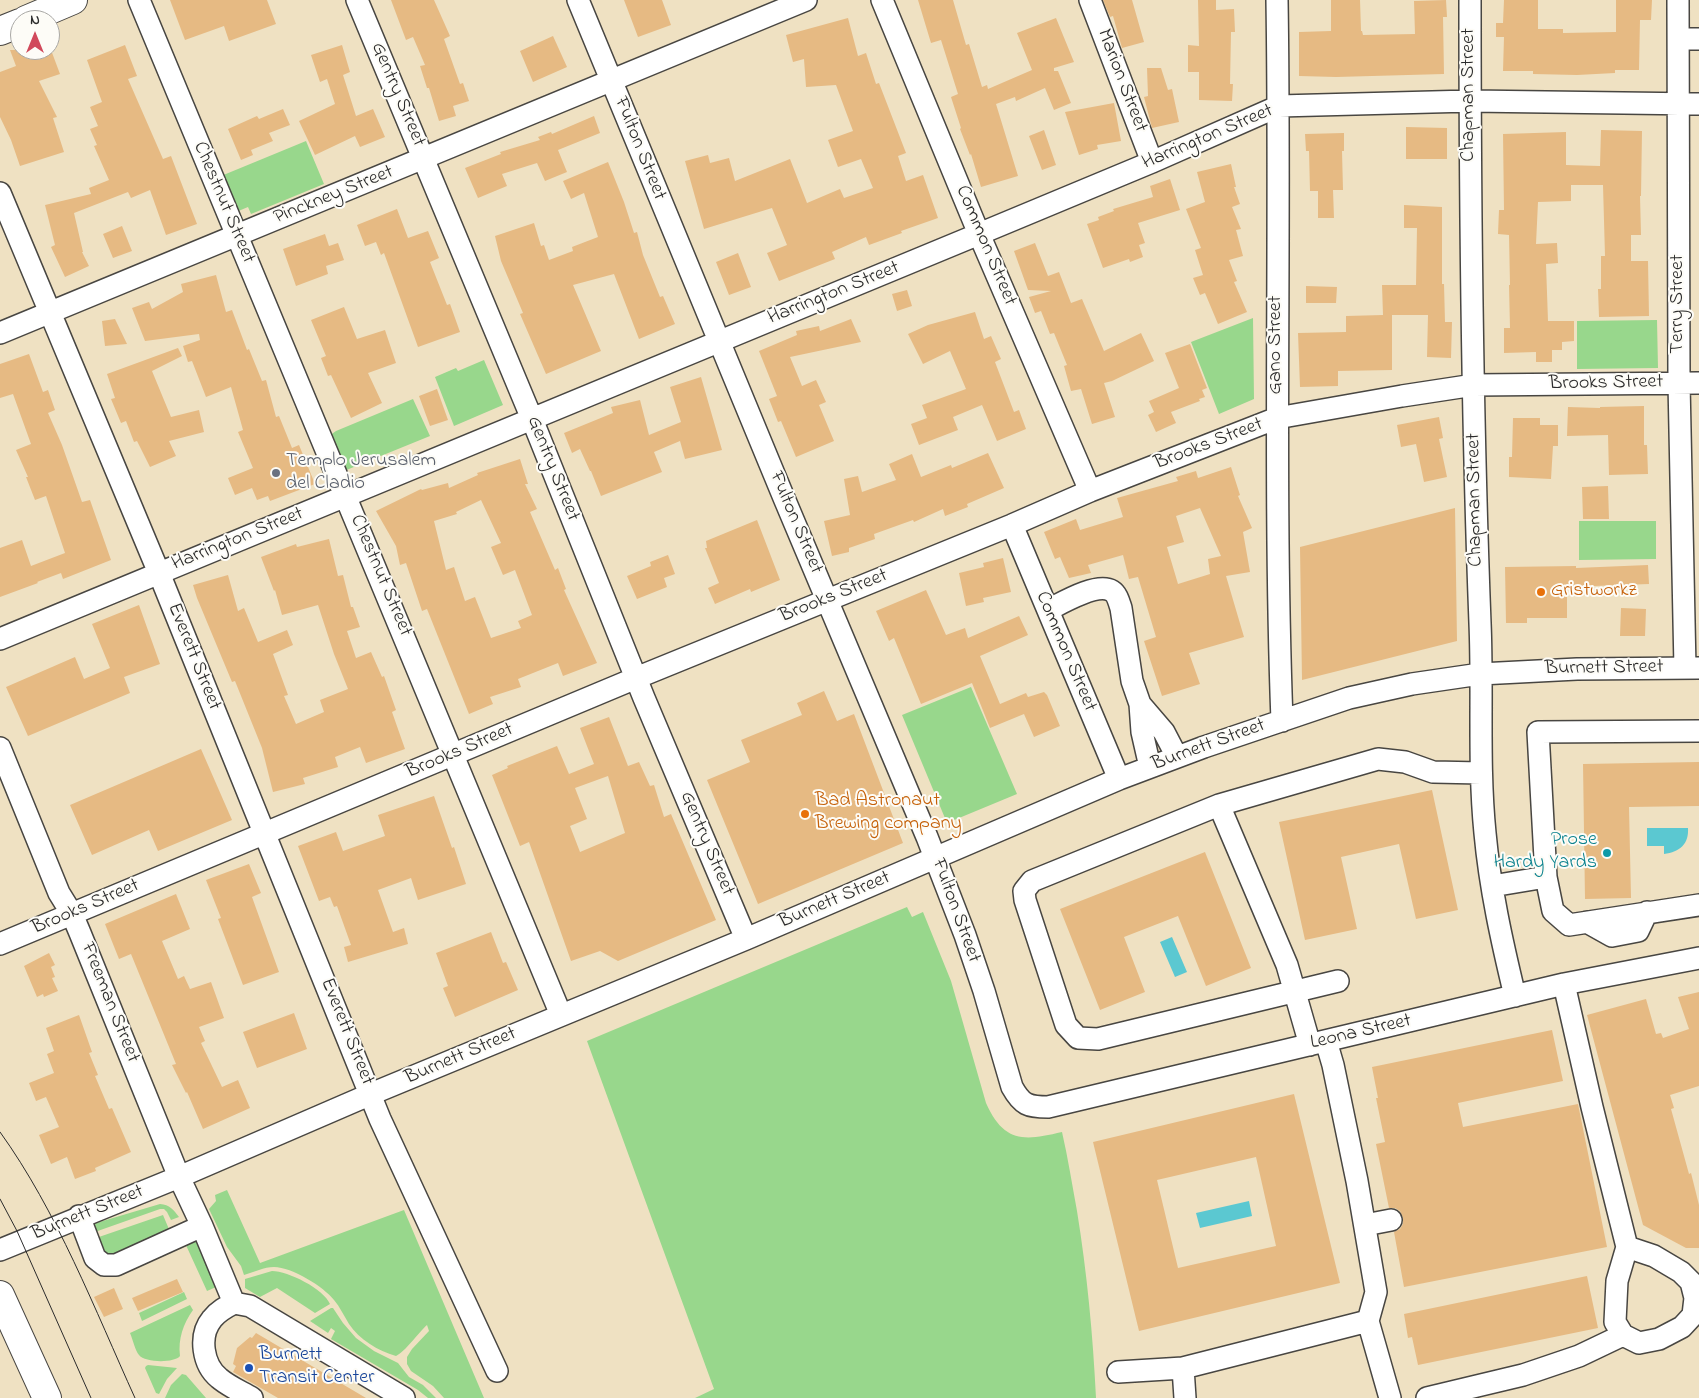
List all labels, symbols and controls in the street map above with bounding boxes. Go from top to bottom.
north arrow [10,10,60,60]
text: N [30,10,40,31]
street label: Marion Street [1090,26,1152,136]
street label: Chapman Street [1458,28,1482,162]
street label: Gentry Street [364,39,430,151]
street label: Fulton Street [608,94,670,204]
street label: Harrington Street [1139,100,1277,176]
street label: Chestnut Street [187,139,259,267]
street label: Pinckney Street [271,161,397,231]
street label: Common Street [949,182,1021,310]
street label: Terry Street [1667,254,1691,354]
street label: Harrington Street [765,257,903,331]
street label: Gano Street [1265,296,1289,394]
street label: Brooks Street [1549,371,1663,397]
street label: Gentry Street [520,413,584,525]
street label: Brooks Street [1151,413,1267,477]
street label: Chapman Street [1463,433,1489,567]
place label: Templo Jerusalem del Cladio [286,450,436,497]
marker: Templo Jerusalem del Cladio [270,467,282,479]
street label: Fulton Street [763,468,827,578]
street label: Harrington Street [169,503,307,577]
street label: Chestnut Street [344,512,416,640]
street label: Brooks Street [777,564,891,630]
place label: Gristworkz [1551,580,1637,604]
marker: Gristworkz [1535,586,1547,598]
street label: Common Street [1029,588,1101,716]
street label: Everett Street [161,600,225,714]
street label: Burnett Street [1544,656,1664,682]
street label: Burnett Street [1149,714,1269,778]
street label: Brooks Street [403,719,517,785]
street label: Gentry Street [673,788,739,900]
place label: Bad Astronaut Brewing company [815,790,962,837]
marker: Bad Astronaut Brewing company [799,808,811,820]
place label: Prose Hardy Yards [1493,829,1597,876]
marker: Prose Hardy Yards [1601,847,1613,859]
street label: Fulton Street [925,856,985,966]
street label: Burnett Street [776,867,894,935]
street label: Brooks Street [29,875,143,941]
street label: Freeman Street [74,940,144,1066]
street label: Everett Street [314,975,378,1089]
street label: Leona Street [1308,1010,1414,1056]
street label: Burnett Street [402,1023,520,1091]
street label: Burnett Street [28,1181,148,1247]
place label: Burnett Transit Center [259,1344,374,1391]
marker: Burnett Transit Center [243,1362,255,1374]

